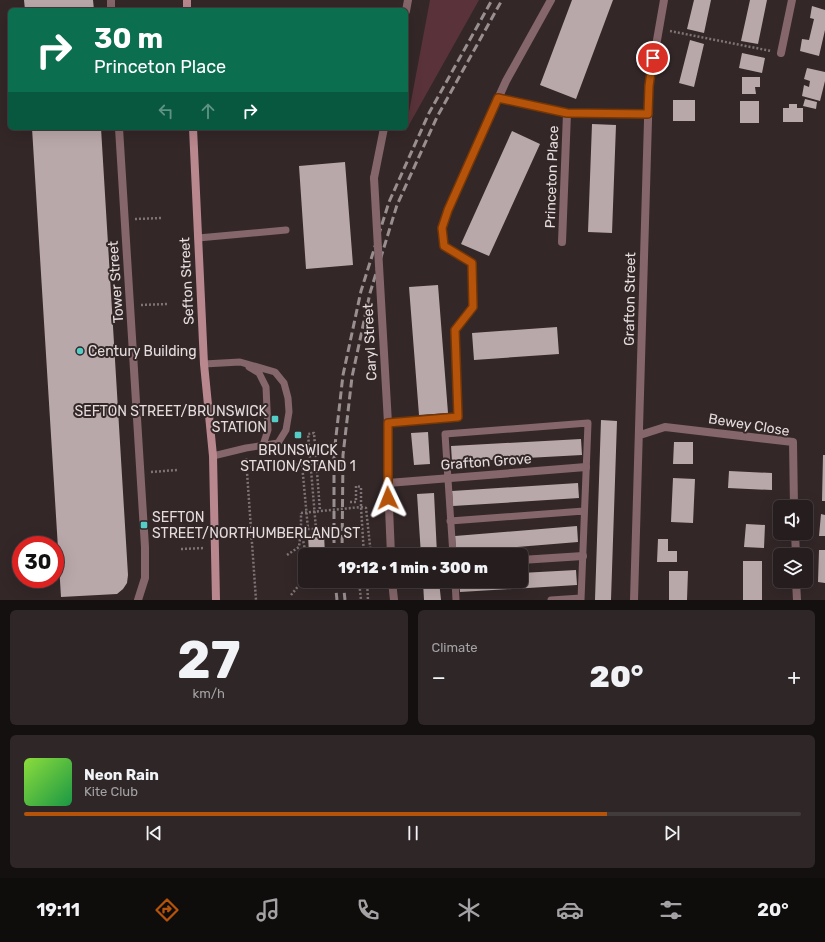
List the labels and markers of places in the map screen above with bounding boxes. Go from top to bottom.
pin [636,41,670,75]
place label: Century Building [88,343,197,360]
marker: Century Building [75,346,85,356]
place label: SEFTON STREET/BRUNSWICK STATION [74,403,268,436]
marker: SEFTON STREET/BRUNSWICK STATION [270,414,280,424]
marker: BRUNSWICK STATION/STAND 1 [293,430,303,440]
place label: BRUNSWICK STATION/STAND 1 [240,442,356,475]
place label: SEFTON STREET/NORTHUMBERLAND ST [152,509,360,542]
marker: SEFTON STREET/NORTHUMBERLAND ST [139,520,149,530]

